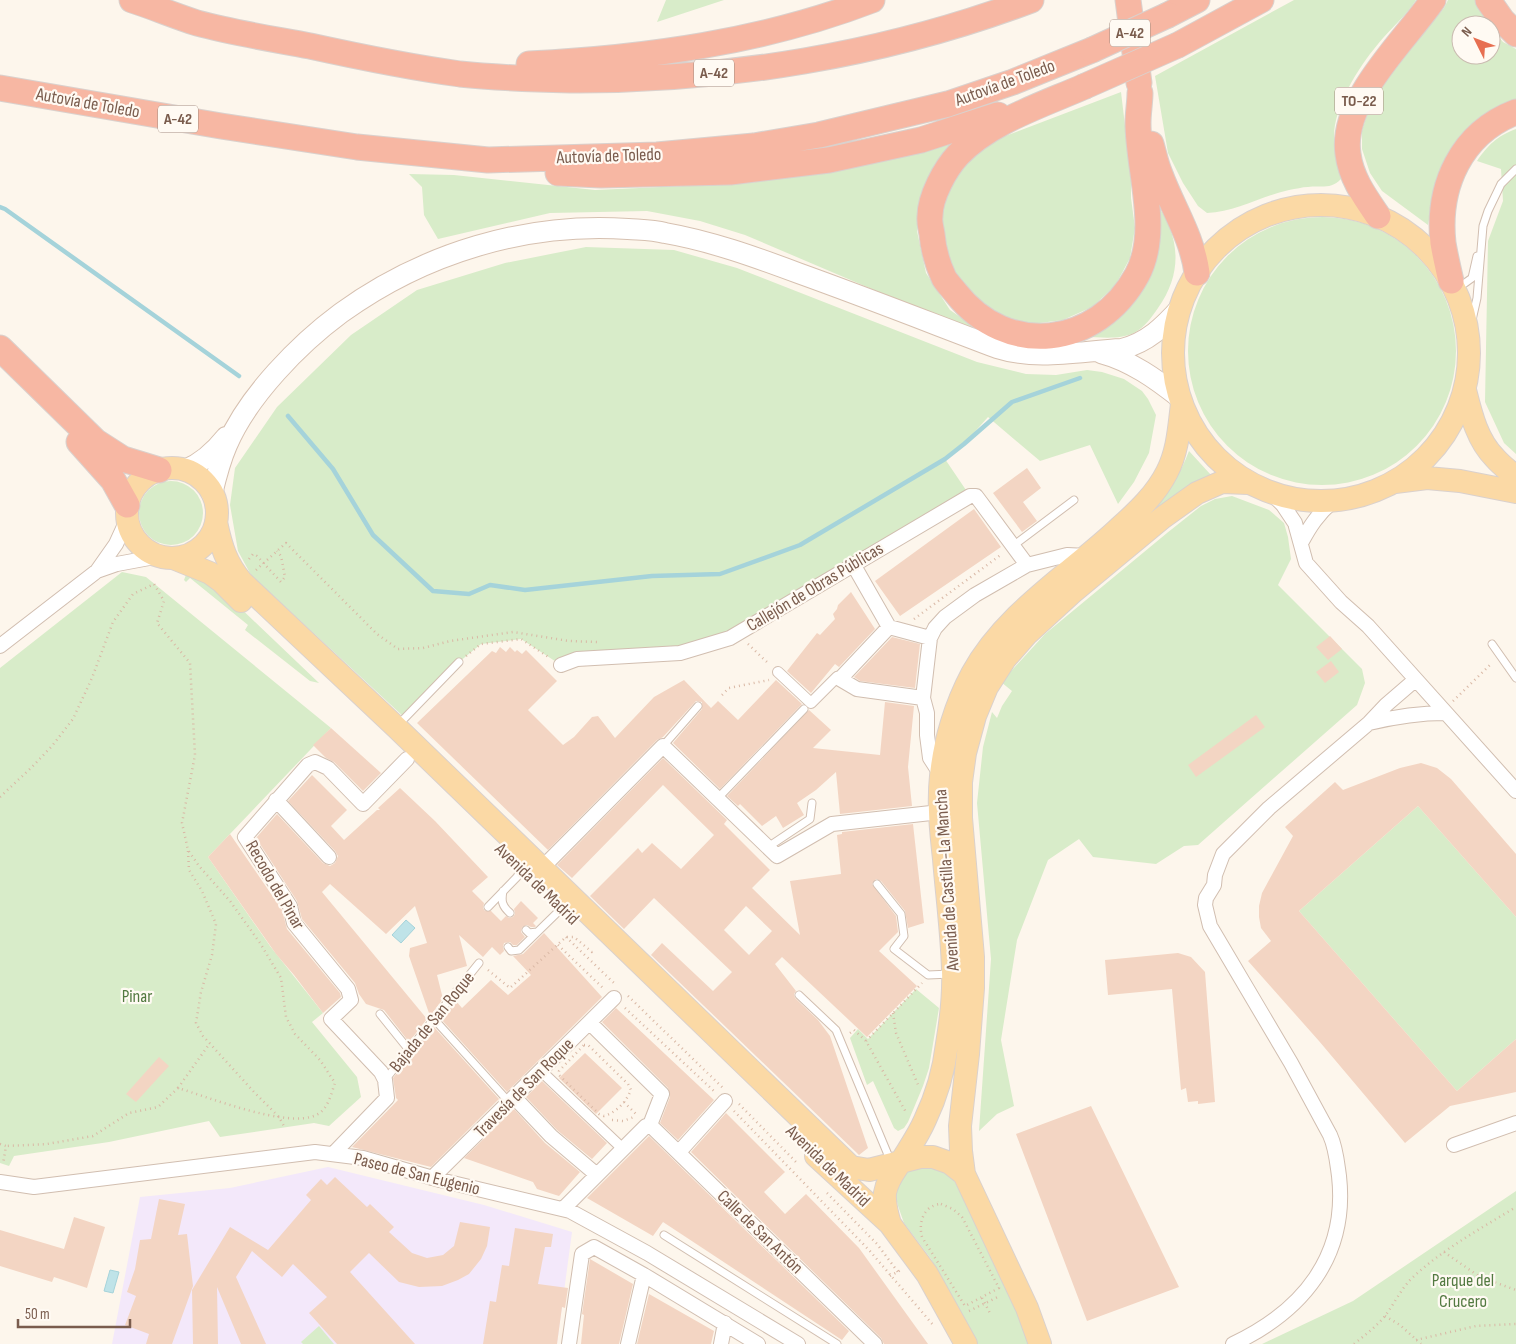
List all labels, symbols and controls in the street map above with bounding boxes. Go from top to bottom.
north arrow [1451,15,1501,65]
road number: A-42 [1110,19,1150,46]
text: N [1458,23,1476,40]
street label: Autovía de Toledo [951,55,1058,111]
road number: A-42 [694,59,734,86]
street label: Autovía de Toledo [34,83,141,122]
road number: TO-22 [1335,88,1383,114]
road number: A-42 [158,106,198,132]
street label: Autovía de Toledo [555,144,662,168]
street label: Callejón de Obras Públicas [743,538,887,636]
street label: Avenida de Castilla-La Mancha [930,788,964,973]
street label: Recodo del Pinar [241,837,309,933]
street label: Avenida de Madrid [490,838,583,929]
street label: Bajada de San Roque [385,968,479,1076]
park label: Pinar [122,986,152,1007]
street label: Travesía de San Roque [470,1034,578,1142]
street label: Avenida de Madrid [781,1120,874,1211]
street label: Paseo de San Eugenio [352,1148,482,1200]
street label: Calle de San Antón [713,1186,807,1278]
park label: Parque del Crucero [1432,1270,1494,1312]
scale bar [18,1296,130,1328]
text: 50 m [25,1305,50,1324]

